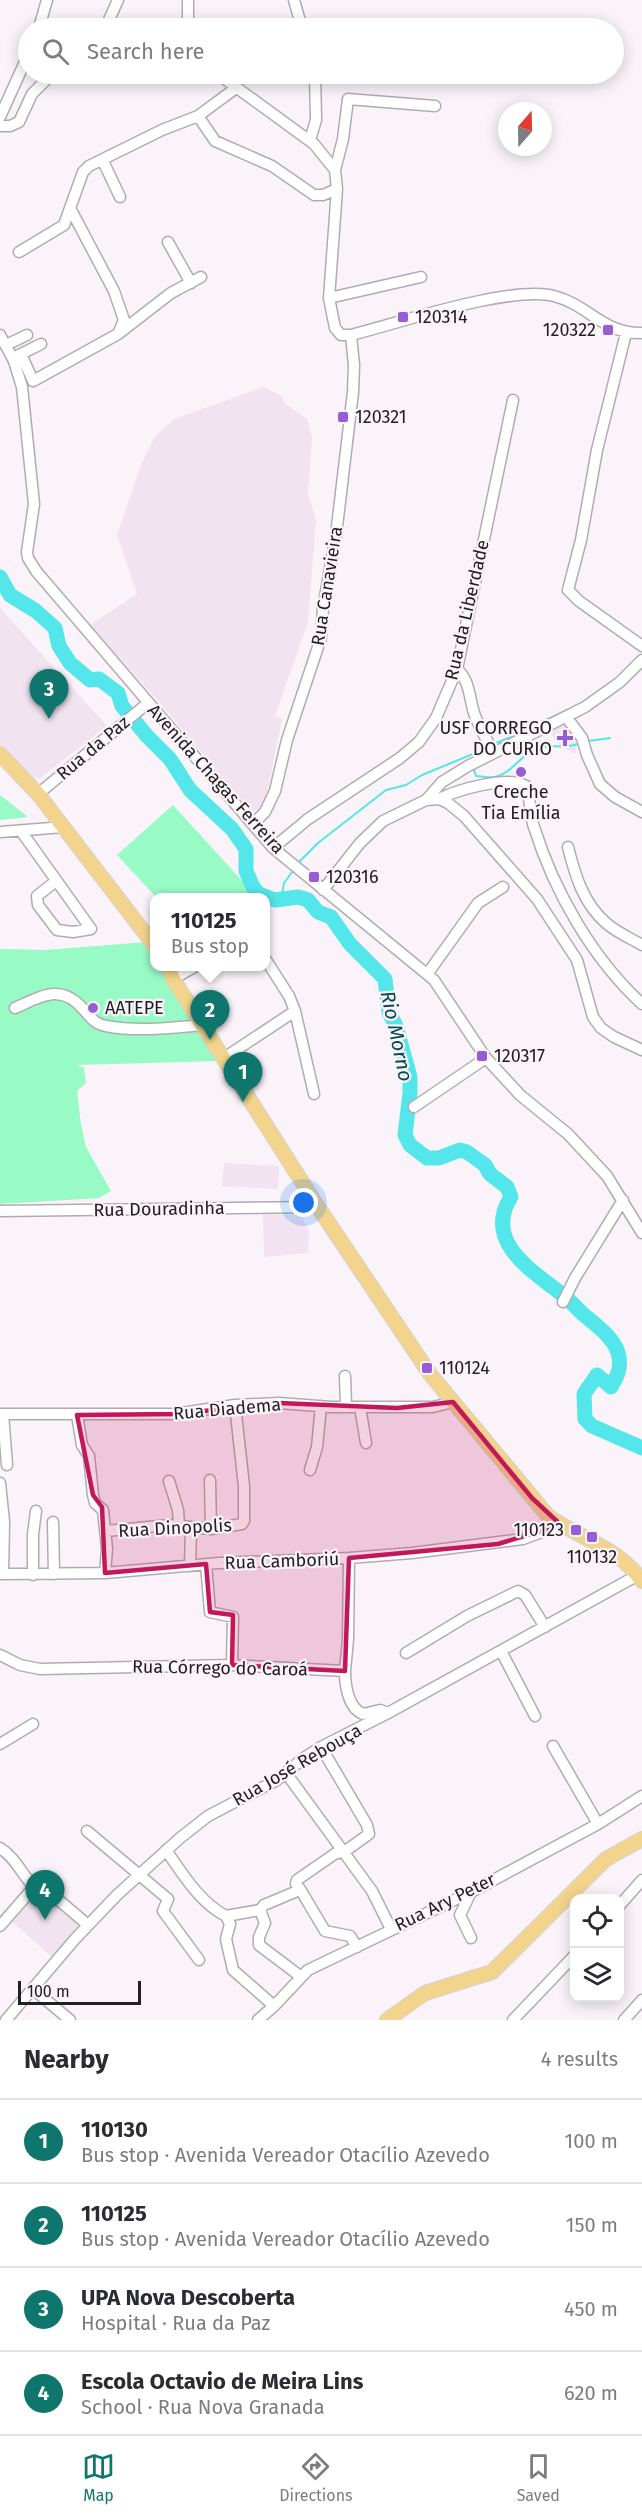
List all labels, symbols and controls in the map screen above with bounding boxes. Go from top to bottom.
search box [18,18,624,84]
icon: search [39,35,72,68]
text: Search here [87,38,205,65]
north arrow [498,102,552,156]
place label: 120314 [415,306,468,328]
marker: 120314 [396,310,410,324]
place label: 120322 [543,319,596,341]
marker: 120322 [601,323,615,337]
place label: 120321 [355,406,407,428]
marker: 120321 [336,410,350,424]
street label: Rua Canavieira [307,525,347,647]
street label: Rua da Liberdade [440,538,494,682]
pin: 3 [29,670,68,719]
street label: Avenida Chagas Ferreira [143,700,289,858]
street label: Rua da Paz [52,711,134,785]
place label: USF CORREGO DO CURIO [440,717,552,760]
marker: USF CORREGO DO CURIO [556,729,574,747]
marker: Creche Tia Emília [514,765,528,779]
place label: Creche Tia Emília [481,781,561,824]
place label: 120316 [326,866,379,888]
marker: 120316 [307,870,321,884]
popup [150,893,270,971]
text: 110125 [171,907,237,934]
text: Bus stop [171,934,249,958]
water label: Rio Morno [376,988,418,1084]
pin: 2 [190,990,230,1040]
place label: AATEPE [105,997,164,1019]
marker: AATEPE [86,1001,100,1015]
place label: 120317 [494,1045,545,1067]
marker: 120317 [475,1049,489,1063]
pin: 1 [224,1052,262,1102]
your location [289,1188,318,1217]
street label: Rua Douradinha [93,1197,225,1221]
place label: 110124 [439,1357,490,1379]
marker: 110124 [420,1361,434,1375]
street label: Rua Diadema [172,1393,282,1425]
street label: Rua Dinopolis [118,1514,232,1542]
place label: 110123 [513,1519,564,1541]
marker: 110123 [569,1523,583,1537]
marker: 110132 [585,1530,599,1544]
place label: 110132 [567,1546,617,1568]
street label: Rua Camboriú [224,1548,340,1574]
street label: Rua Córrego do Caroá [132,1655,308,1681]
street label: Rua José Rebouça [229,1719,365,1811]
street label: Rua Ary Peter [391,1868,499,1936]
pin: 4 [26,1870,64,1920]
map controls [570,1894,624,2002]
button: locate [570,1894,624,1948]
button: layers [570,1948,624,2002]
scale bar [18,1978,141,2006]
text: 100 m [27,1982,70,2001]
text: Nearby [24,2044,109,2075]
text: 4 results [541,2047,618,2071]
text: 110130 [81,2116,148,2143]
text: 1 [39,2129,48,2153]
text: 100 m [565,2129,618,2153]
text: Bus stop · Avenida Vereador Otacílio Azevedo [81,2143,490,2167]
text: 110125 [81,2200,147,2227]
text: 2 [38,2213,49,2237]
text: 150 m [566,2213,618,2237]
text: Bus stop · Avenida Vereador Otacílio Azevedo [81,2227,490,2251]
text: UPA Nova Descoberta [81,2284,295,2311]
text: 3 [38,2297,49,2321]
text: 450 m [564,2297,618,2321]
text: Hospital · Rua da Paz [81,2311,270,2335]
text: Escola Octavio de Meira Lins [81,2368,363,2395]
text: 4 [38,2381,49,2405]
text: 620 m [564,2381,618,2405]
text: School · Rua Nova Granada [81,2395,325,2419]
tab: Map [82,2450,115,2505]
tab: Directions [279,2450,353,2505]
tab: Saved [517,2450,560,2505]

